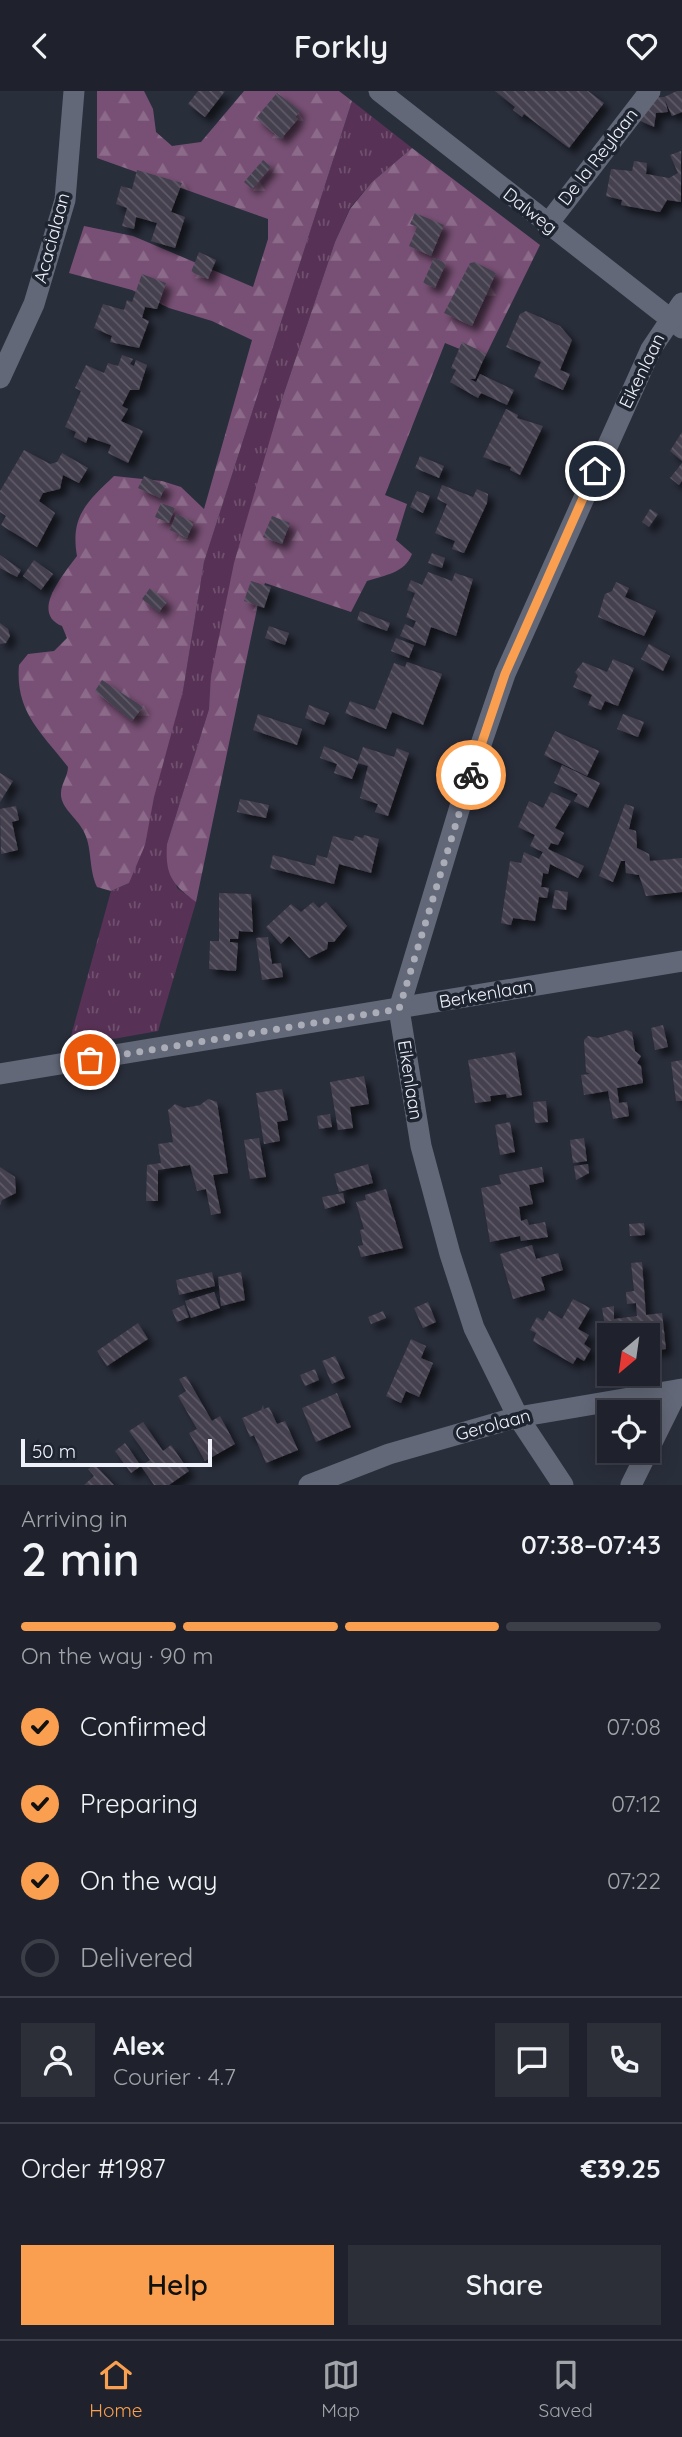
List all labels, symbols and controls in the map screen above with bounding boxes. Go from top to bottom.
text: Forkly [294,26,388,66]
icon: back [21,27,59,65]
icon: heart [623,27,661,65]
street label: De la Reylaan [553,104,643,210]
street label: Dalweg [499,182,562,239]
street label: Acacialaan [28,190,75,286]
street label: Eikenlaan [614,330,670,412]
pin [565,441,625,501]
icon: home [576,452,614,490]
courier [436,740,506,810]
icon: bike [452,756,490,794]
street label: Berkenlaan [437,974,535,1013]
pin [60,1030,120,1090]
street label: Eikenlaan [393,1038,428,1121]
icon: bag [71,1041,109,1079]
north arrow [597,1323,660,1386]
map controls [597,1323,660,1463]
button: locate [597,1400,660,1463]
street label: Gerolaan [453,1403,533,1446]
scale bar [21,1436,212,1468]
text: 50 m [32,1439,76,1463]
text: Arriving in [21,1504,128,1533]
text: 07:38–07:43 [521,1528,661,1561]
text: 2 min [21,1530,140,1588]
text: On the way · 90 m [21,1641,214,1670]
icon: check [21,1708,59,1746]
text: Confirmed [80,1710,207,1743]
text: 07:08 [606,1712,661,1741]
icon: check [21,1785,59,1823]
text: Preparing [80,1787,198,1820]
text: 07:12 [611,1789,661,1818]
icon: check [21,1862,59,1900]
text: On the way [80,1864,218,1897]
text: 07:22 [607,1866,661,1895]
text: Delivered [80,1941,193,1974]
button: person [21,2023,95,2097]
button: chat [495,2023,569,2097]
button: phone [587,2023,661,2097]
text: Alex [113,2029,164,2062]
text: Courier · 4.7 [113,2062,236,2091]
text: Order #1987 [21,2152,166,2185]
text: €39.25 [581,2152,661,2185]
button: Help [21,2245,334,2325]
button: Share [348,2245,661,2325]
tab: Home [89,2356,143,2422]
tab: Map [321,2356,360,2422]
tab: Saved [539,2356,593,2422]

